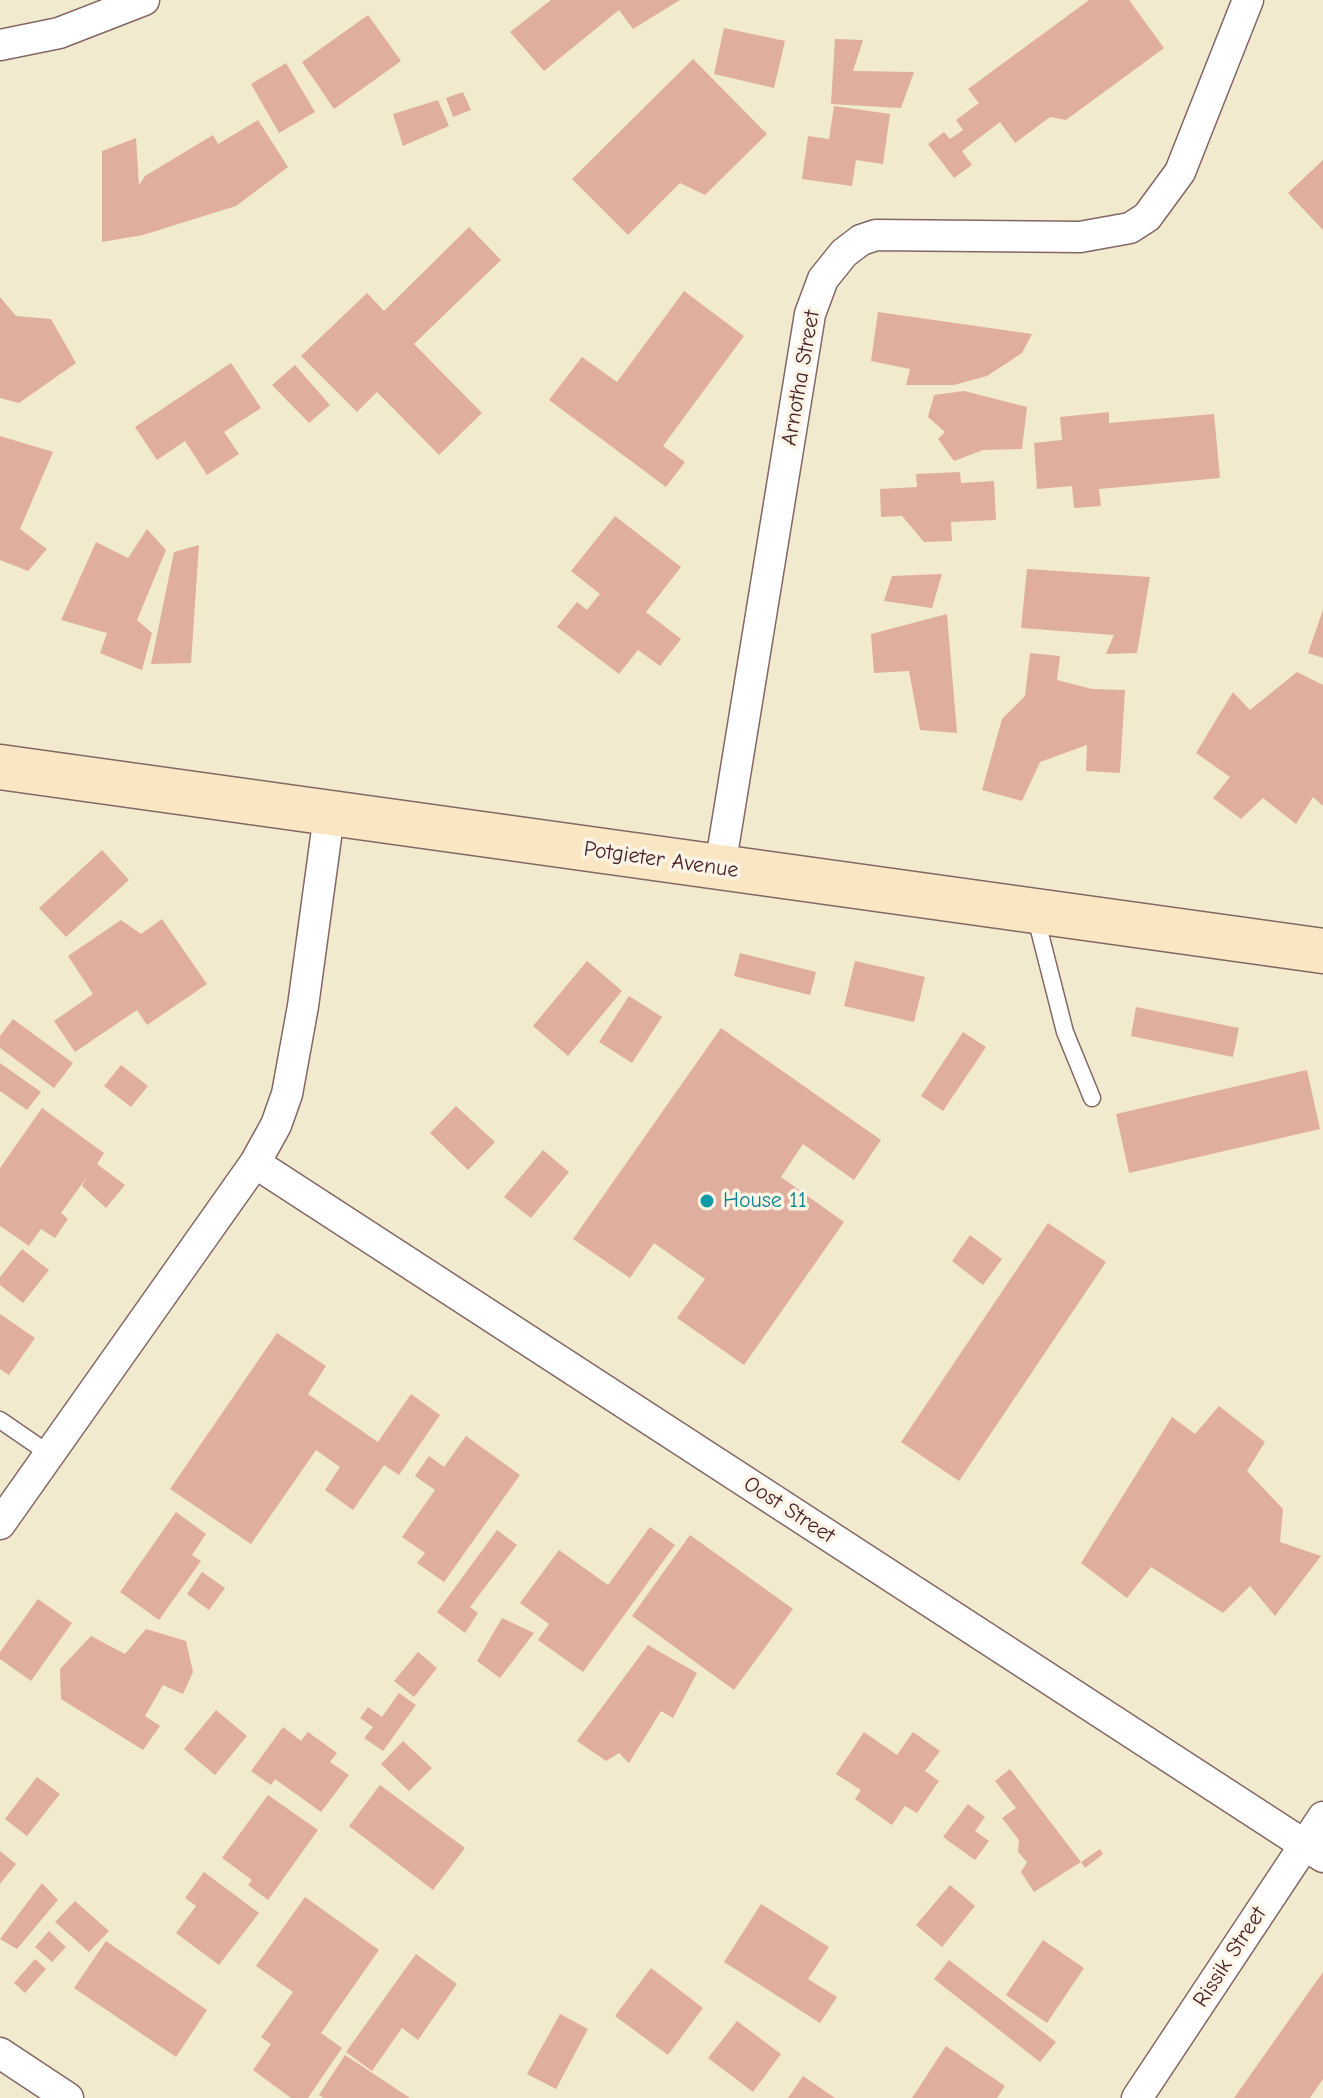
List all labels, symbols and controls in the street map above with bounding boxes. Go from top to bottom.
street label: Arnotha Street [776,308,826,448]
street label: Potgieter Avenue [582,836,740,884]
place label: House 11 [723,1188,807,1214]
marker: House 11 [698,1192,716,1210]
street label: Oost Street [738,1471,840,1549]
street label: Rissik Street [1188,1902,1272,2012]

